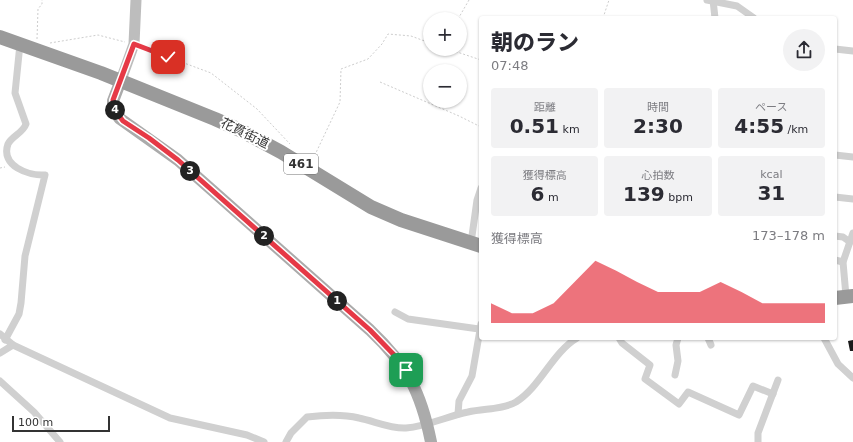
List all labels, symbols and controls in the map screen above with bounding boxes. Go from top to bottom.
map controls [423,12,467,108]
button: + [423,12,467,56]
button: share [783,29,825,71]
text: 朝のラン [491,30,579,55]
pin [151,40,185,74]
icon: check [157,46,179,68]
text: 07:48 [491,58,528,73]
button: − [423,64,467,108]
pin: 4 [105,100,125,120]
text: 距離 [534,101,556,114]
text: 時間 [647,101,669,114]
text: ペース [755,101,788,114]
text: 4 [111,103,119,116]
text: 0.51 [510,114,559,138]
text: 2:30 [633,114,683,138]
text: 4:55 [734,114,784,138]
street label: 花貫街道 [218,115,272,151]
text: km [559,123,580,136]
text: /km [784,123,808,136]
road number: 461 [284,154,318,174]
pin: 3 [180,161,200,181]
text: 3 [186,164,194,177]
text: kcal [760,168,782,181]
text: 獲得標高 [523,169,567,182]
text: 心拍数 [641,169,674,182]
text: 31 [757,181,785,205]
text: 6 [531,182,545,206]
text: 139 [623,182,665,206]
text: m [545,191,559,204]
text: bpm [665,191,693,204]
pin: 2 [254,226,274,246]
text: 173–178 m [752,228,825,243]
text: 2 [260,229,268,242]
text: 獲得標高 [491,231,543,246]
pin: 1 [327,291,347,311]
text: 1 [333,294,341,307]
pin [389,353,423,387]
icon: arrive [395,359,417,381]
scale bar [12,414,110,433]
text: 100 m [18,416,53,429]

